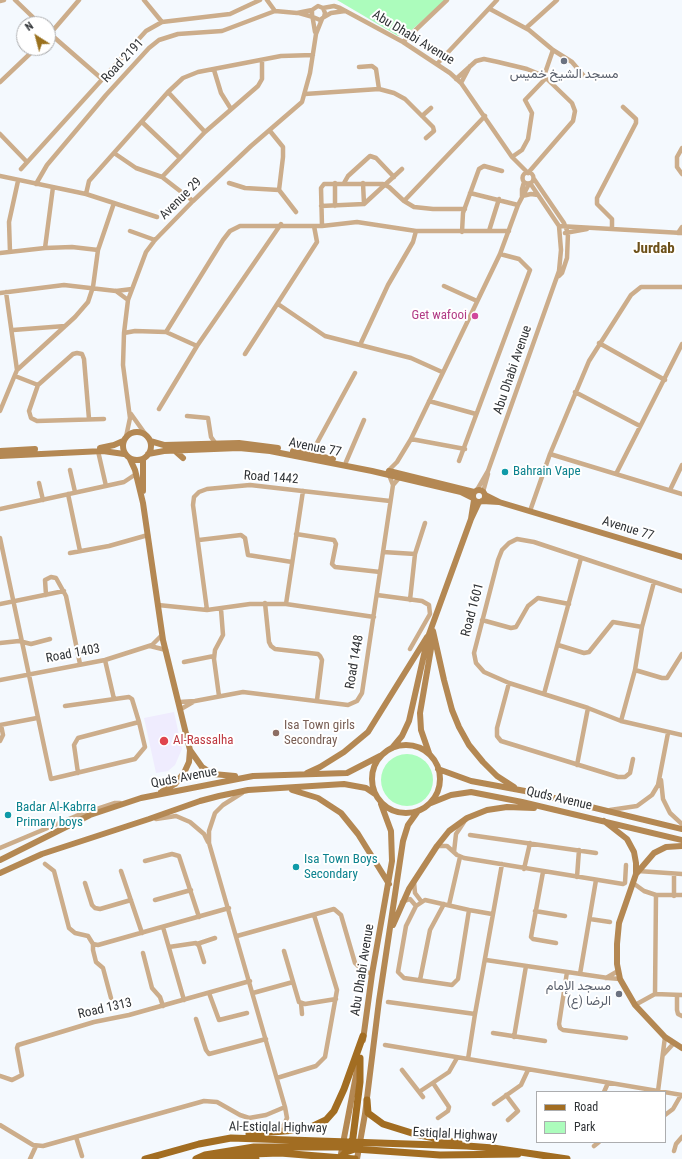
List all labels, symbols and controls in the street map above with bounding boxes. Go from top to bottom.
street label: Abu Dhabi Avenue [369,7,457,69]
north arrow [16,16,56,56]
text: N [23,19,36,34]
street label: Road 2191 [99,36,147,86]
marker: مسجد الشيخ خميس [559,56,569,66]
place label: مسجد الشيخ خميس [510,67,618,83]
street label: Avenue 29 [157,175,205,223]
district label: Jurdab [633,240,675,258]
place label: Get wafooi [412,308,467,324]
marker: Get wafooi [470,311,480,321]
street label: Abu Dhabi Avenue [491,324,535,416]
street label: Avenue 77 [287,435,343,461]
place label: Bahrain Vape [513,464,581,480]
marker: Bahrain Vape [500,467,510,477]
street label: Road 1442 [243,468,299,488]
street label: Avenue 77 [600,514,656,544]
street label: Road 1601 [458,582,488,638]
street label: Road 1448 [343,634,367,690]
street label: Road 1403 [45,641,101,667]
place label: Isa Town girls Secondray [284,718,355,749]
marker: Isa Town girls Secondray [271,728,281,738]
place label: Al-Rassalha [173,733,233,749]
marker: Al-Rassalha [158,735,170,747]
street label: Quds Avenue [150,764,218,792]
street label: Quds Avenue [525,784,593,814]
place label: Badar Al-Kabrra Primary boys [16,800,96,831]
marker: Badar Al-Kabrra Primary boys [3,810,13,820]
place label: Isa Town Boys Secondary [304,852,378,883]
marker: Isa Town Boys Secondary [291,862,301,872]
street label: Abu Dhabi Avenue [348,923,378,1017]
place label: مسجد الإمام الرضا (ع) [546,979,611,1010]
marker: مسجد الإمام الرضا (ع) [614,989,624,999]
street label: Road 1313 [77,995,133,1023]
legend [536,1091,666,1143]
text: Road [574,1100,598,1114]
street label: Al-Estiqlal Highway [229,1119,327,1137]
text: Park [574,1120,595,1134]
street label: Estiqlal Highway [412,1125,498,1145]

